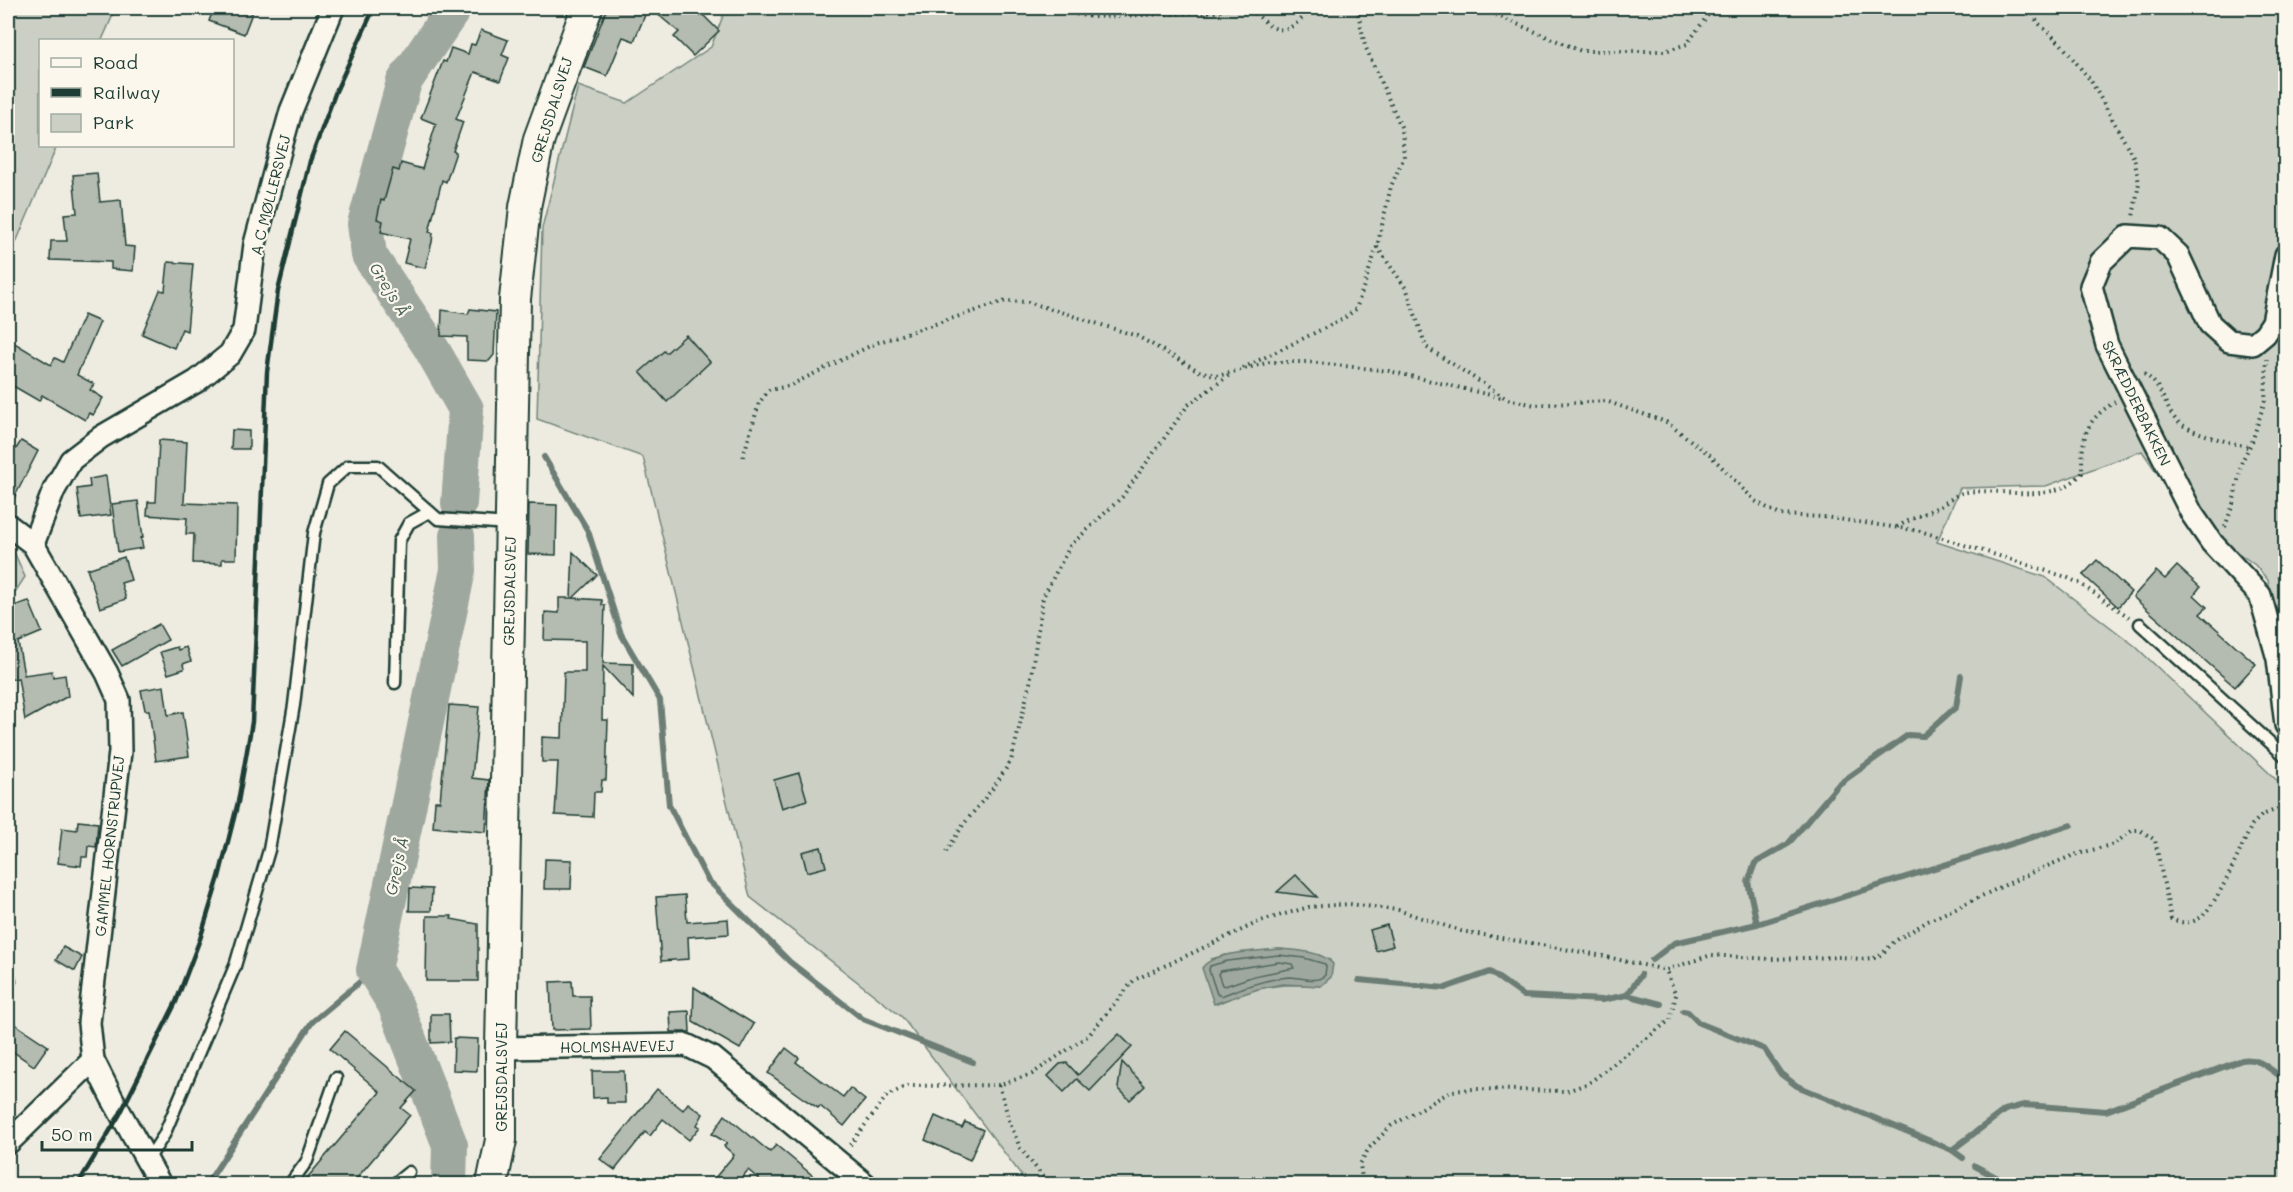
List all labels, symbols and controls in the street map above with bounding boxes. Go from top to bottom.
legend [39,39,234,147]
text: Road [93,50,138,74]
street label: GREJSDALSVEJ [525,54,577,165]
text: Railway [93,80,160,104]
text: Park [93,110,134,134]
street label: A C MØLLERSVEJ [245,132,295,257]
water label: Grejs Å [365,258,415,320]
street label: SKRÆDDERBAKKEN [2098,337,2176,469]
street label: GREJSDALSVEJ [498,535,520,646]
street label: GAMMEL HORNSTRUPVEJ [90,754,129,937]
water label: Grejs Å [380,835,412,897]
street label: GREJSDALSVEJ [491,1021,511,1132]
street label: HOLMSHAVEVEJ [560,1035,675,1057]
scale bar [42,1114,192,1152]
text: 50 m [51,1122,93,1146]

